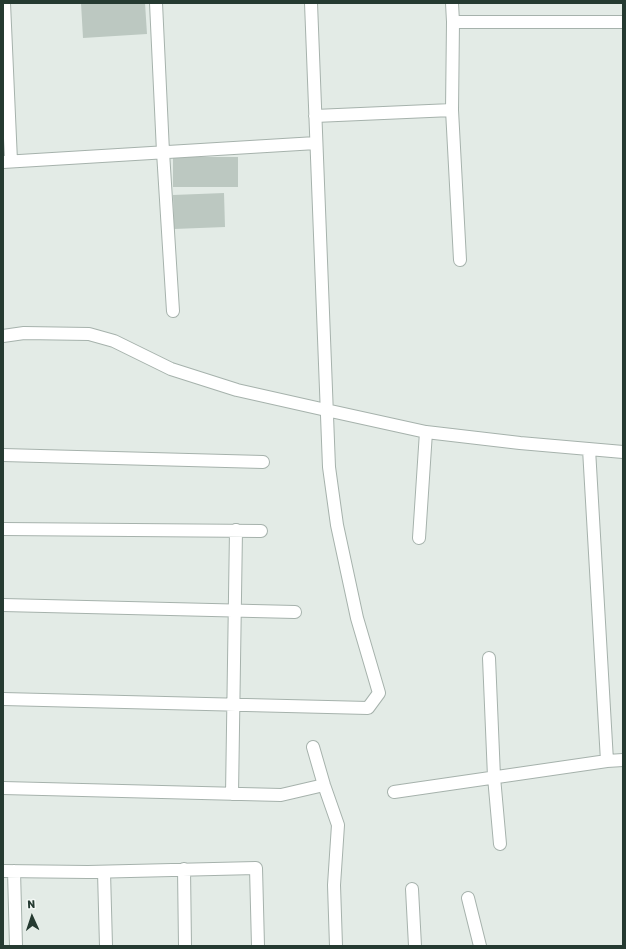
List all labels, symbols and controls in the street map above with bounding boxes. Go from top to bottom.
north arrow [12,897,52,937]
text: N [27,898,36,911]

